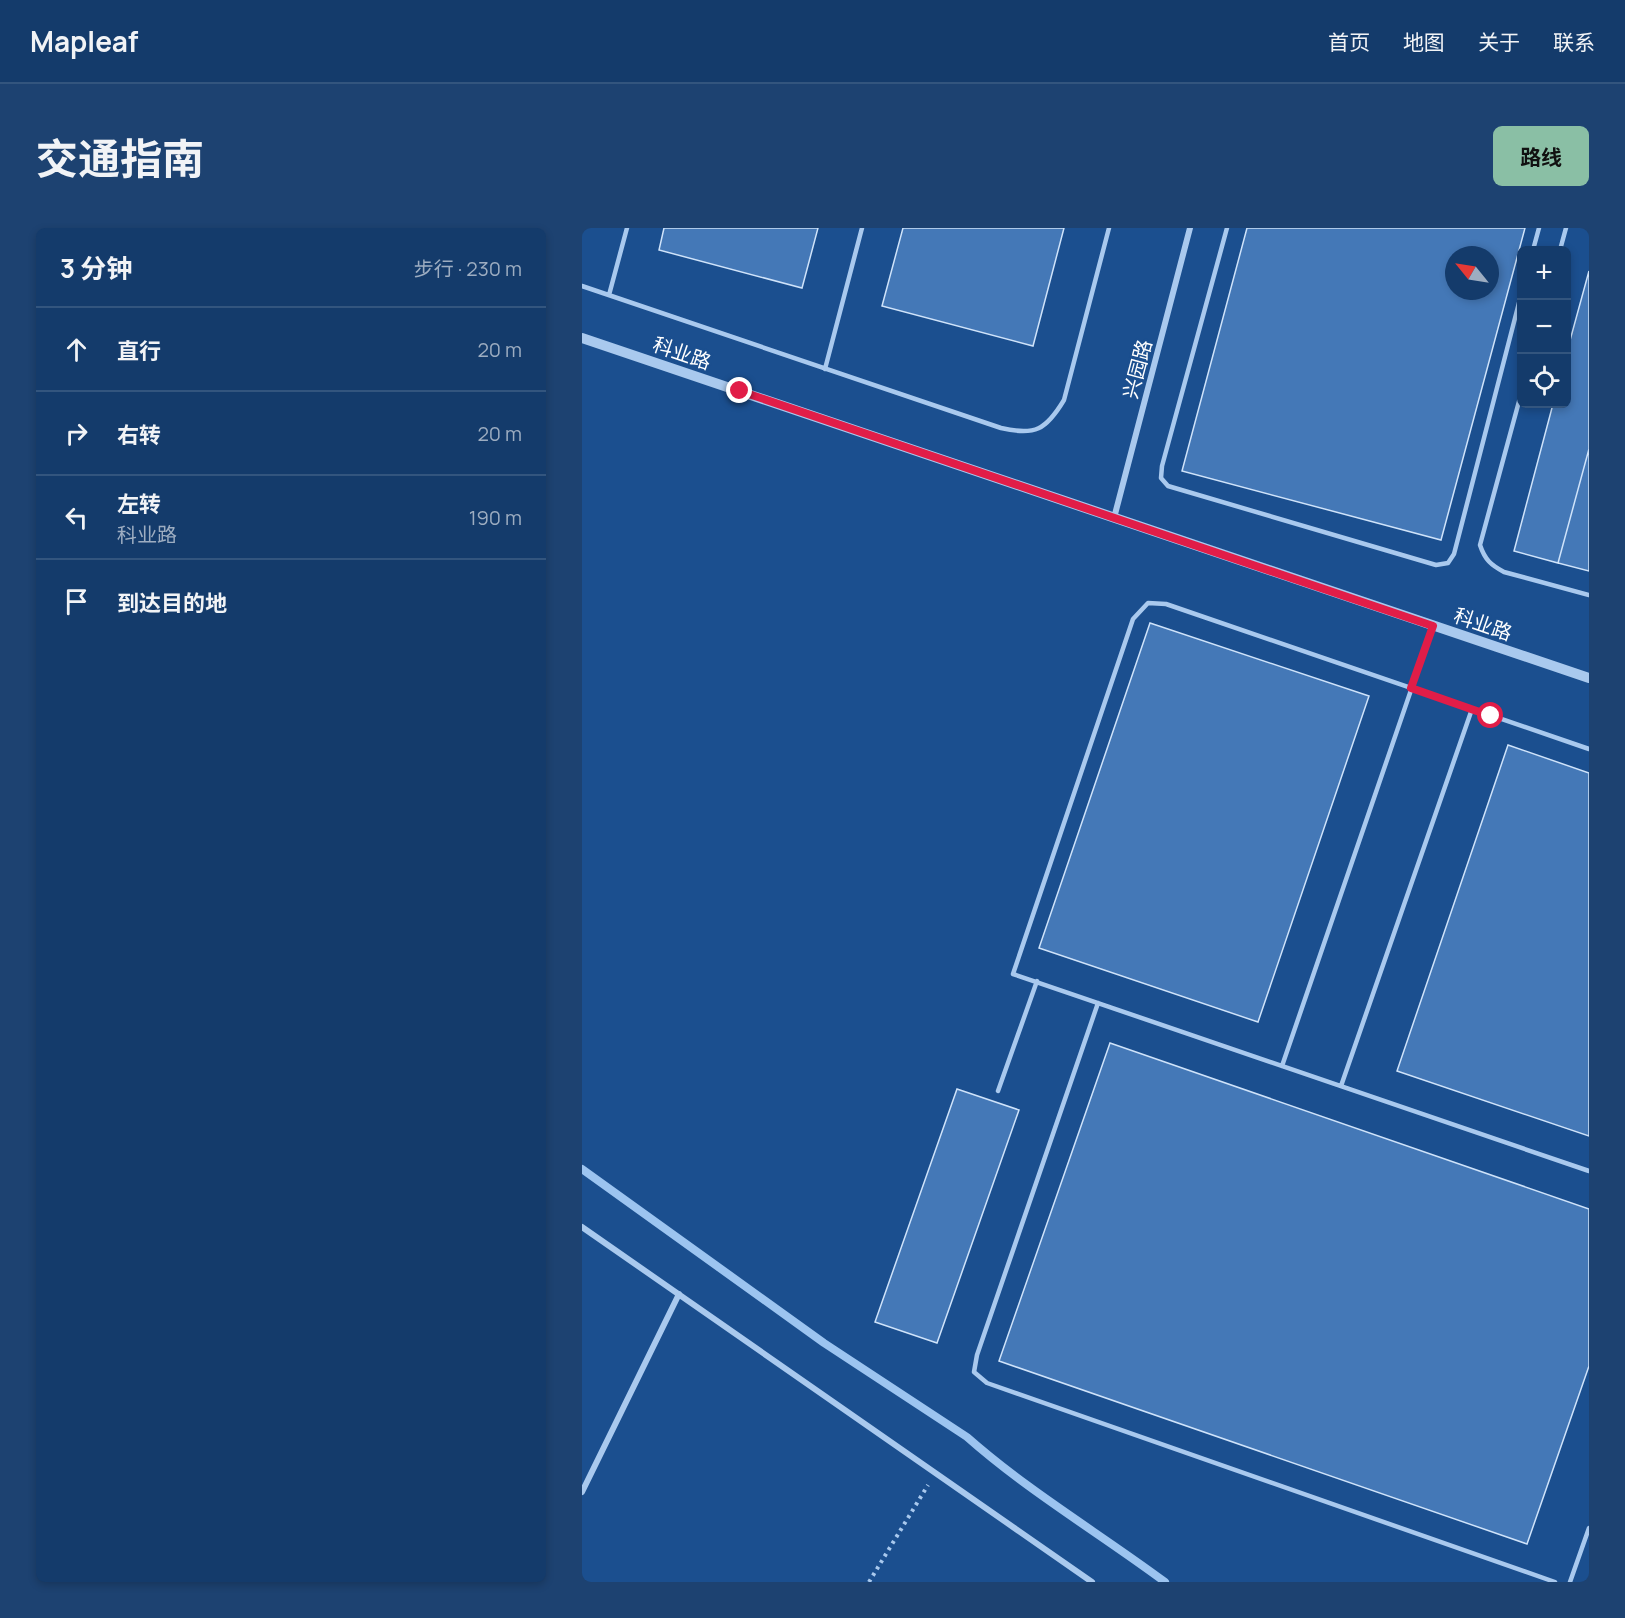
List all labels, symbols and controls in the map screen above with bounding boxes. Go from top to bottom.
text: Mapleaf [30,22,138,60]
text: 首页 [1328,28,1370,56]
text: 地图 [1403,28,1445,56]
text: 关于 [1478,28,1520,56]
text: 联系 [1553,28,1595,56]
button: 路线 [1493,126,1589,186]
text: 交通指南 [36,129,204,187]
north arrow [1445,246,1499,300]
map controls [1517,246,1571,408]
button: + [1517,246,1571,300]
text: 3 分钟 [60,250,132,286]
text: 步行 · 230 m [414,255,522,282]
button: − [1517,300,1571,354]
street label: 科业路 [649,330,715,376]
icon: ahead [60,333,93,366]
text: 直行 [117,336,161,366]
text: 20 m [477,336,522,363]
street label: 兴园路 [1116,337,1158,401]
button: locate [1517,354,1571,408]
route end [726,377,752,403]
icon: right [60,417,93,450]
text: 右转 [117,420,161,450]
text: 20 m [477,420,522,447]
text: 左转 [117,489,161,519]
icon: left [60,501,93,534]
text: 190 m [469,504,522,531]
text: 科业路 [117,521,177,548]
icon: arrive [60,585,93,618]
text: 到达目的地 [117,588,227,618]
street label: 科业路 [1450,601,1516,647]
route start [1477,702,1503,728]

